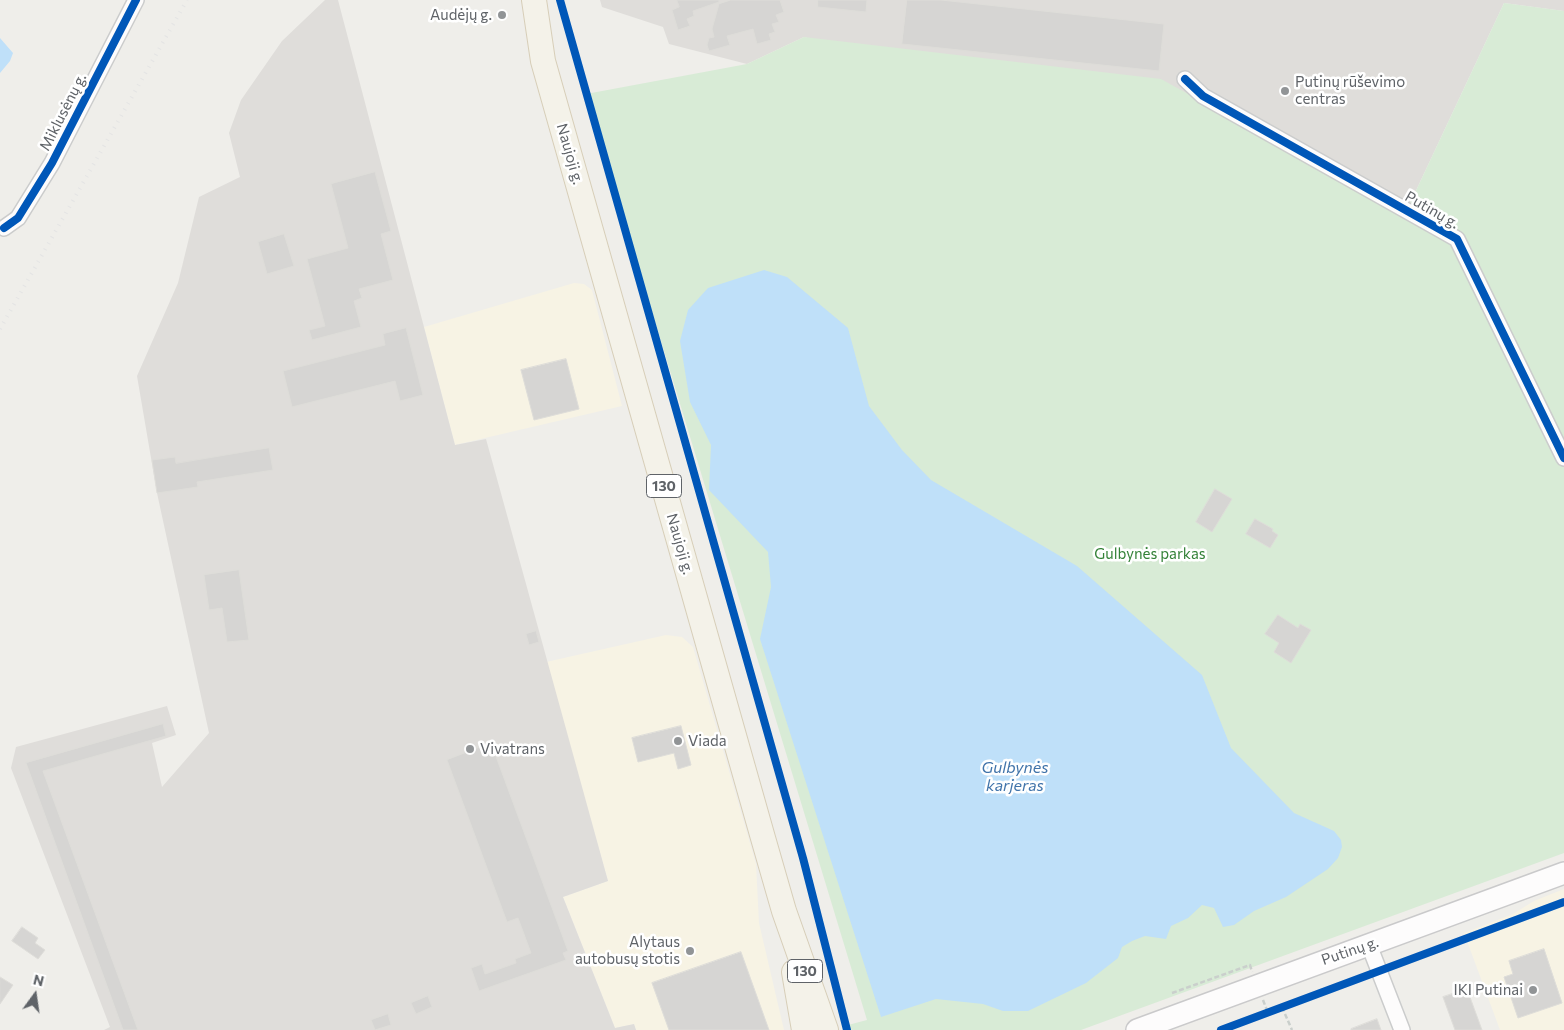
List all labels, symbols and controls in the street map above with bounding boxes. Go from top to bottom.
place label: Audėjų g. [430,6,492,24]
marker: Audėjų g. [496,9,508,21]
street label: Miklusėnų g. [36,70,90,154]
place label: Putinų rūševimo centras [1295,73,1405,108]
marker: Putinų rūševimo centras [1279,85,1291,97]
street label: Naujoji g. [553,121,587,187]
street label: Putinų g. [1402,187,1462,233]
road number: 130 [646,474,682,498]
street label: Naujoji g. [663,511,697,577]
park label: Gulbynės parkas [1094,545,1206,563]
place label: Viada [688,732,727,750]
marker: Viada [672,735,684,747]
place label: Vivatrans [480,740,545,758]
marker: Vivatrans [464,743,476,755]
water label: Gulbynės karjeras [982,758,1048,796]
place label: Alytaus autobusų stotis [575,933,680,968]
street label: Putinų g. [1319,933,1381,969]
marker: Alytaus autobusų stotis [684,945,696,957]
road number: 130 [788,959,822,982]
north arrow [10,970,60,1020]
text: N [32,970,46,989]
place label: IKI Putinai [1454,981,1523,999]
marker: IKI Putinai [1527,984,1539,996]

